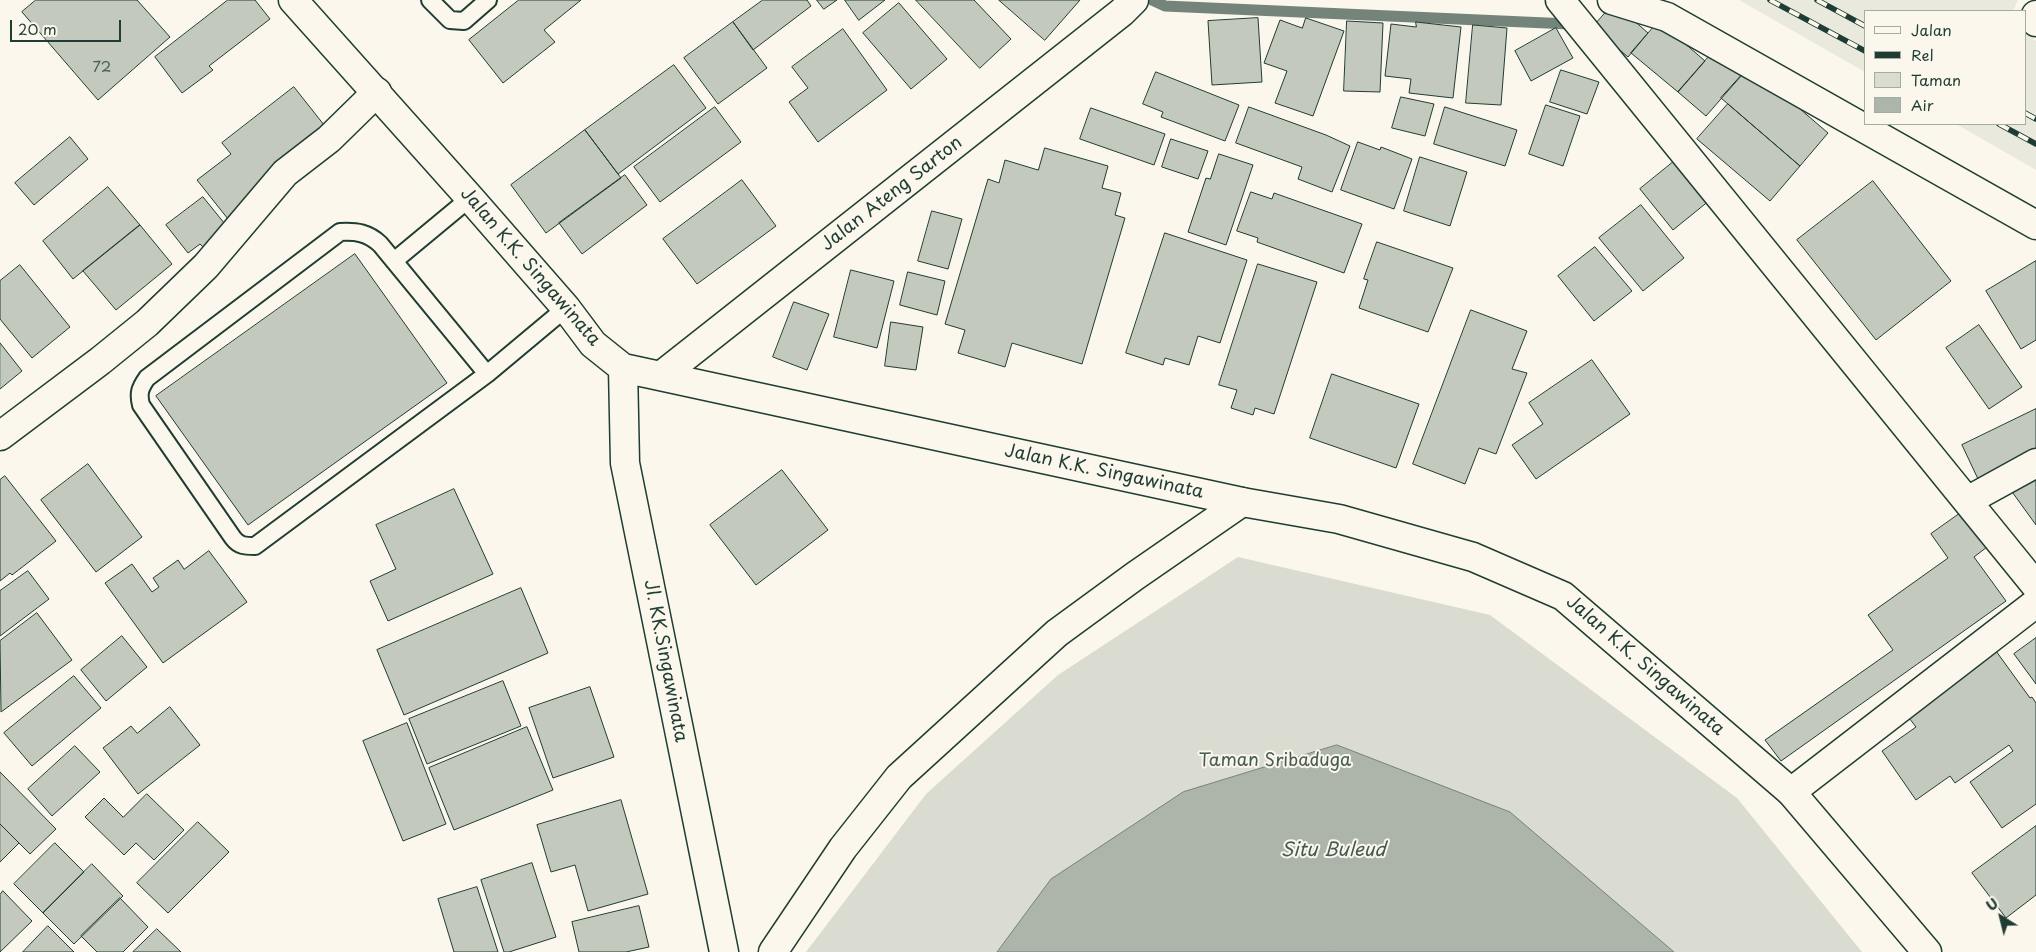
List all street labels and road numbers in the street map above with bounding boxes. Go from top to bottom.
street label: Jalan Ateng Sarton [817,132,967,256]
street label: Jalan K.K. Singawinata [455,183,605,351]
street label: Jalan K.K. Singawinata [1003,440,1205,504]
street label: Jl. KK.Singawinata [639,578,691,744]
street label: Jalan K.K. Singawinata [1561,591,1729,741]

